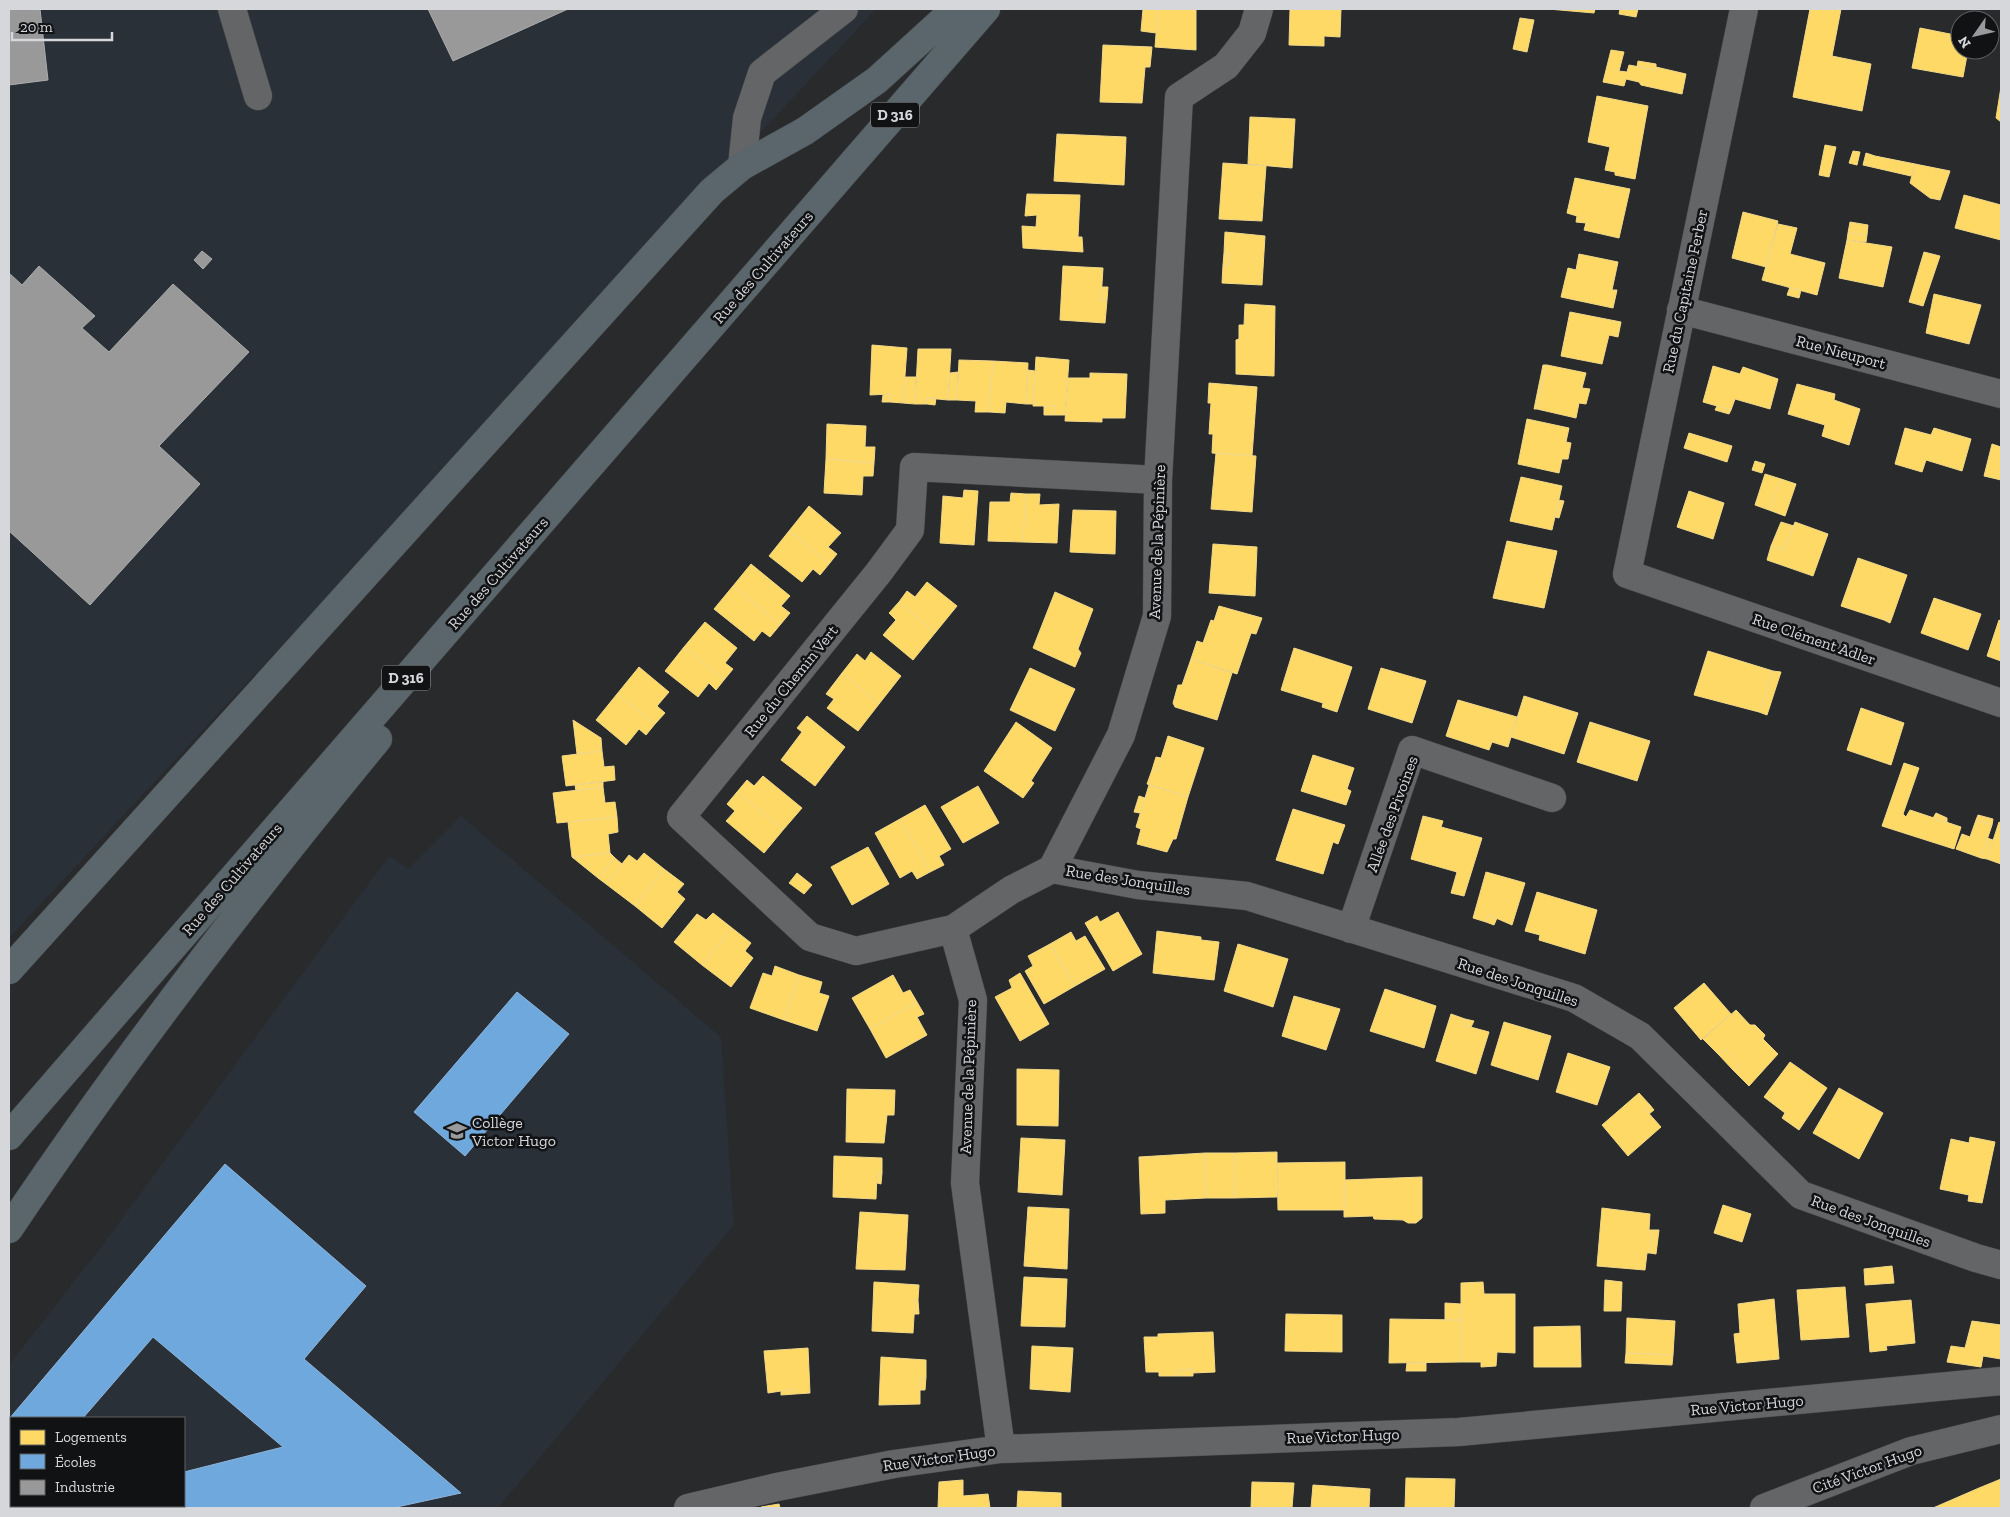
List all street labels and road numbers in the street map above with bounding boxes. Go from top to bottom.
road number: D 316 [871,102,919,128]
street label: Rue des Cultivateurs [709,207,817,327]
street label: Rue du Capitaine Ferber [1658,207,1712,375]
street label: Rue Nieuport [1794,331,1888,373]
street label: Avenue de la Pépinière [1145,464,1169,620]
street label: Rue des Cultivateurs [444,513,552,633]
street label: Rue Clément Adler [1750,609,1878,669]
street label: Rue du Chemin Vert [740,621,842,741]
road number: D 316 [382,666,430,690]
street label: Allée des Pivoines [1362,753,1422,875]
street label: Rue des Cultivateurs [178,819,286,939]
street label: Rue des Jonquilles [1064,861,1192,899]
street label: Rue des Jonquilles [1455,954,1581,1010]
street label: Avenue de la Pépinière [956,999,980,1155]
street label: Rue des Jonquilles [1809,1191,1933,1251]
street label: Rue Victor Hugo [1690,1391,1804,1419]
street label: Rue Victor Hugo [1286,1425,1400,1447]
street label: Cité Victor Hugo [1810,1440,1924,1498]
street label: Rue Victor Hugo [882,1441,996,1475]

